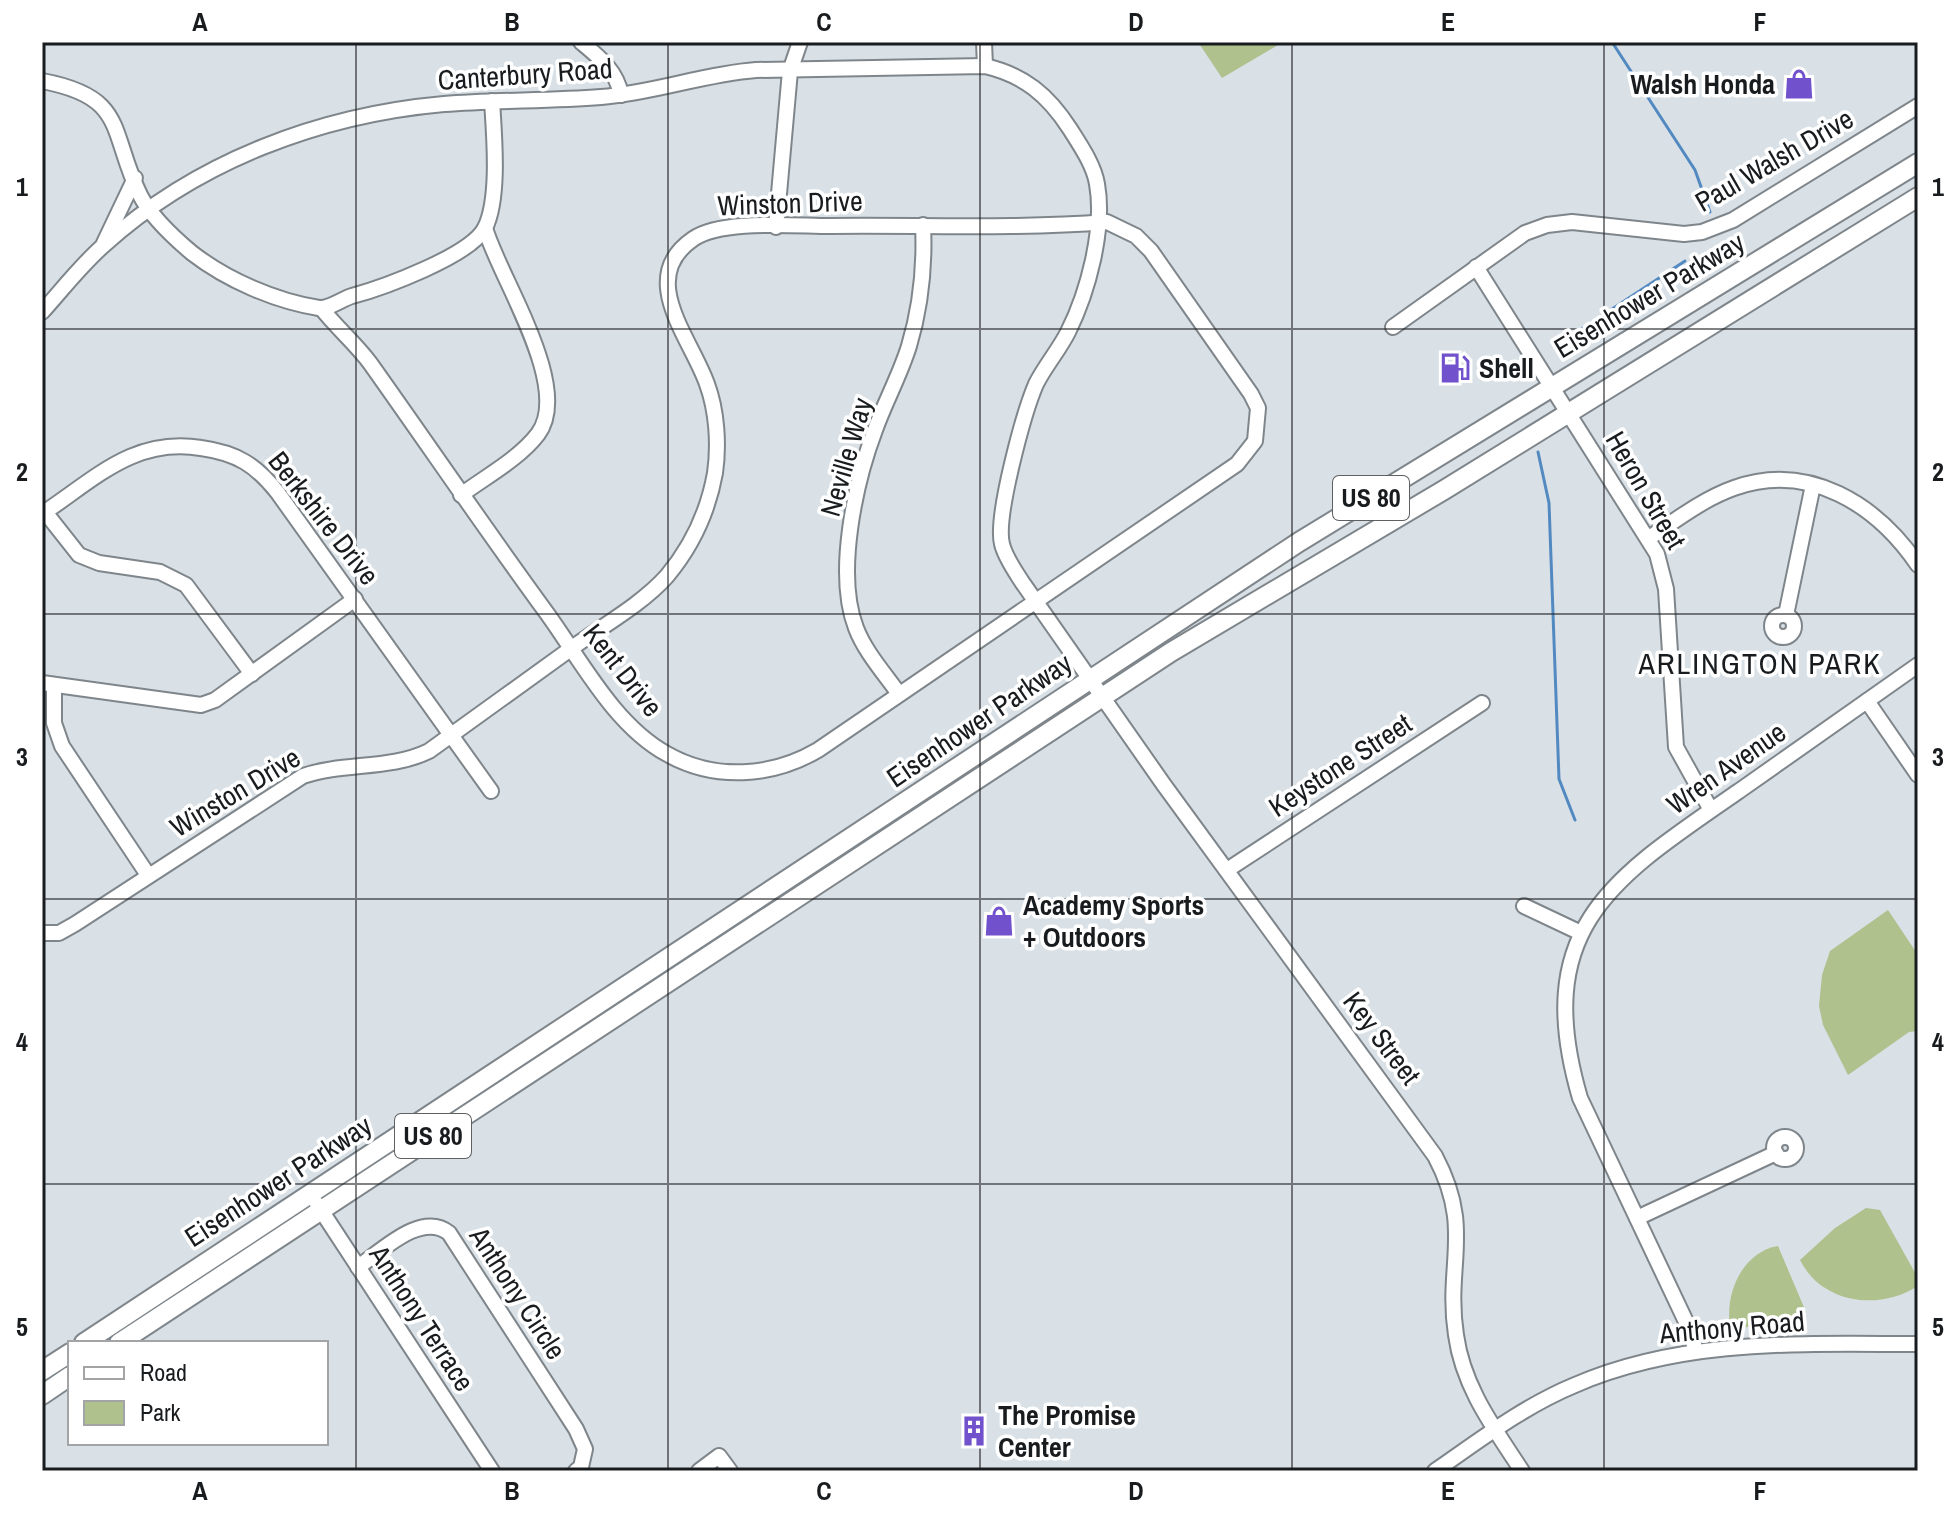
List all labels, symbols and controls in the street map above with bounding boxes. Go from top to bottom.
text: A [192,4,208,39]
text: B [504,4,520,39]
text: C [816,4,832,39]
text: D [1128,4,1144,39]
text: E [1441,4,1455,39]
text: F [1753,4,1767,39]
street label: Canterbury Road [436,49,614,99]
place label: Walsh Honda [1630,65,1775,103]
shop icon: Walsh Honda [1782,67,1816,101]
street label: Paul Walsh Drive [1688,99,1860,221]
text: 1 [16,169,28,204]
text: 1 [1932,169,1944,204]
street label: Winston Drive [717,181,863,225]
street label: Eisenhower Parkway [1547,223,1752,367]
place label: Shell [1479,349,1534,387]
fuel station icon: Shell [1438,351,1472,385]
street label: Neville Way [811,393,881,521]
street label: Heron Street [1597,424,1695,556]
street label: Berkshire Drive [260,443,388,593]
text: 2 [16,454,28,489]
text: 2 [1932,454,1944,489]
road number: US 80 [1333,476,1409,520]
street label: Kent Drive [575,616,671,724]
district label: ARLINGTON PARK [1637,643,1882,683]
street label: Eisenhower Parkway [879,644,1079,796]
street label: Keystone Street [1261,705,1419,825]
street label: Wren Avenue [1659,713,1793,823]
street label: Winston Drive [163,738,307,846]
text: 3 [16,739,28,774]
text: 3 [1932,739,1944,774]
place label: Academy Sports + Outdoors [1023,886,1204,956]
shop icon: Academy Sports + Outdoors [982,904,1016,938]
street label: Key Street [1335,984,1429,1092]
text: 4 [16,1024,28,1059]
text: 4 [1932,1024,1944,1059]
street label: Eisenhower Parkway [177,1106,379,1256]
road number: US 80 [395,1114,471,1158]
street label: Anthony Circle [461,1219,575,1366]
street label: Anthony Terrace [360,1237,483,1398]
street label: Anthony Road [1657,1302,1806,1352]
text: 5 [16,1309,28,1344]
text: 5 [1932,1309,1944,1344]
legend [68,1341,328,1445]
text: Road [140,1356,187,1388]
text: Park [140,1396,181,1428]
place label: The Promise Center [998,1396,1136,1466]
building icon: The Promise Center [957,1414,991,1448]
text: A [192,1473,208,1508]
text: B [504,1473,520,1508]
text: C [816,1473,832,1508]
text: D [1128,1473,1144,1508]
text: E [1441,1473,1455,1508]
text: F [1753,1473,1767,1508]

